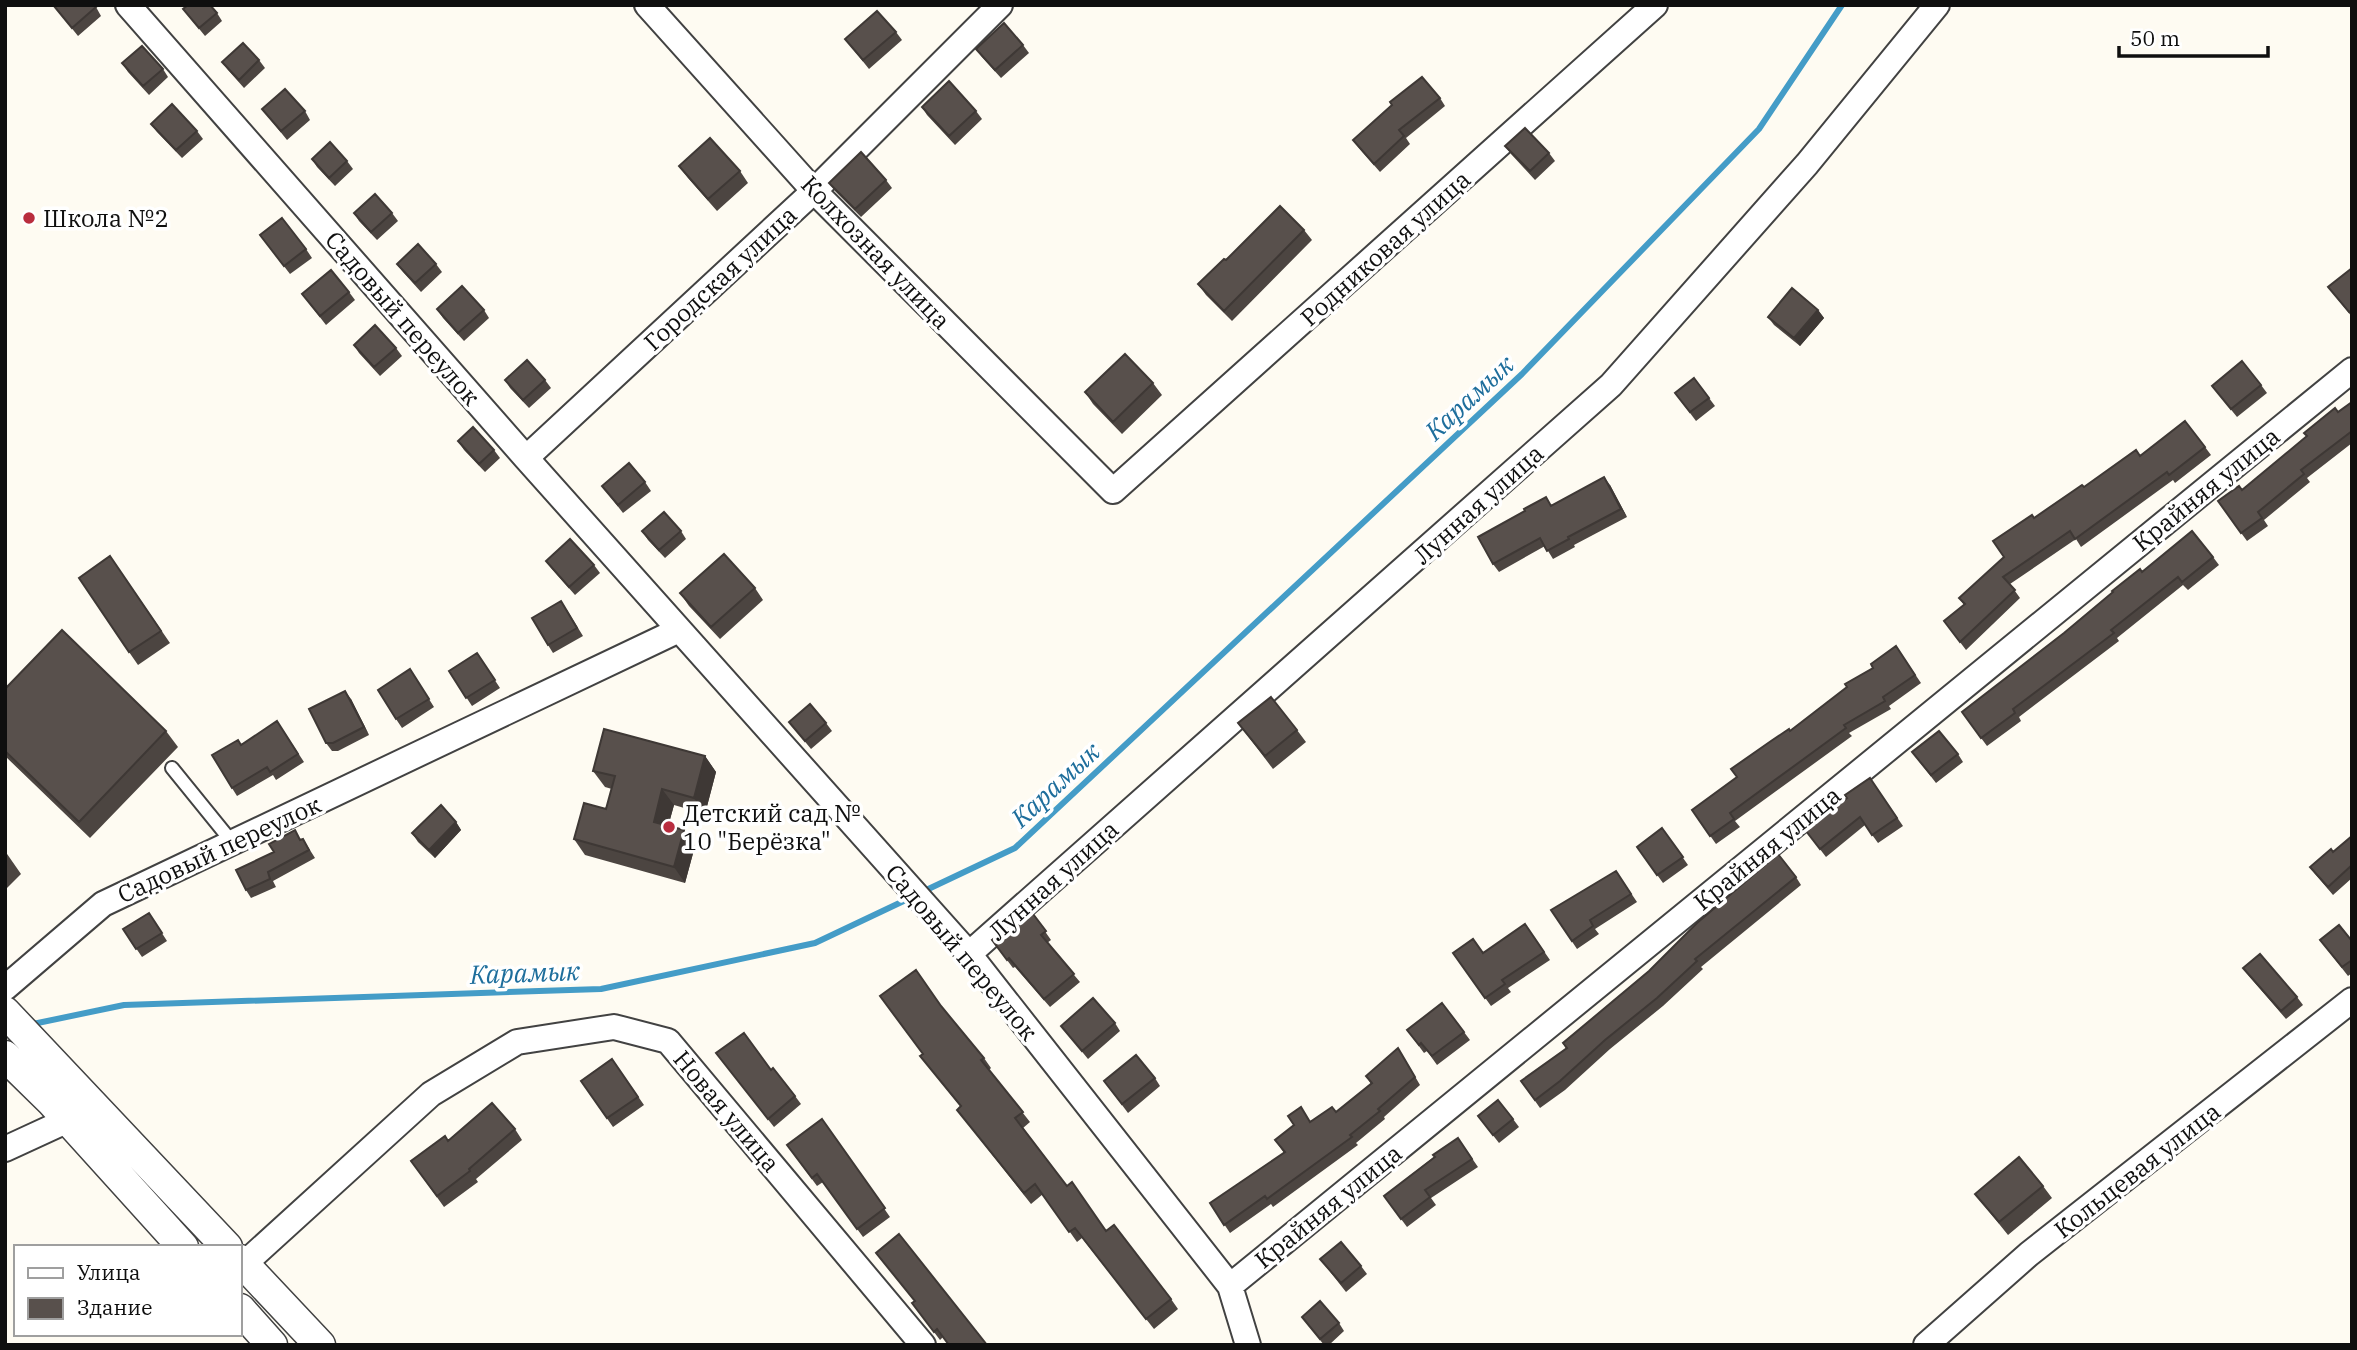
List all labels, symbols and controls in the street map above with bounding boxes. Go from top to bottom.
scale bar [2119,14,2268,58]
text: 50 m [2130,24,2180,52]
street label: Родниковая улица [1293,163,1477,333]
street label: Колхозная улица [794,168,958,336]
street label: Городская улица [637,199,803,357]
place label: Школа №2 [43,202,169,234]
marker: Школа №2 [21,210,37,226]
street label: Садовый переулок [318,224,488,412]
water label: Карамык [1416,347,1521,448]
street label: Крайняя улица [2126,420,2286,558]
street label: Лунная улица [1406,437,1550,571]
water label: Карамык [1002,734,1107,835]
street label: Крайняя улица [1687,779,1847,917]
street label: Садовый переулок [112,788,326,910]
place label: Детский сад № 10 "Берёзка" [683,797,861,857]
street label: Лунная улица [981,813,1125,947]
marker: Детский сад № 10 "Берёзка" [661,819,677,835]
street label: Садовый переулок [879,857,1045,1047]
water label: Карамык [468,953,581,991]
street label: Новая улица [667,1043,787,1179]
street label: Кольцевая улица [2047,1095,2227,1245]
street label: Крайняя улица [1248,1137,1408,1275]
legend [14,1245,242,1336]
text: Улица [77,1258,141,1286]
text: Здание [77,1293,152,1321]

